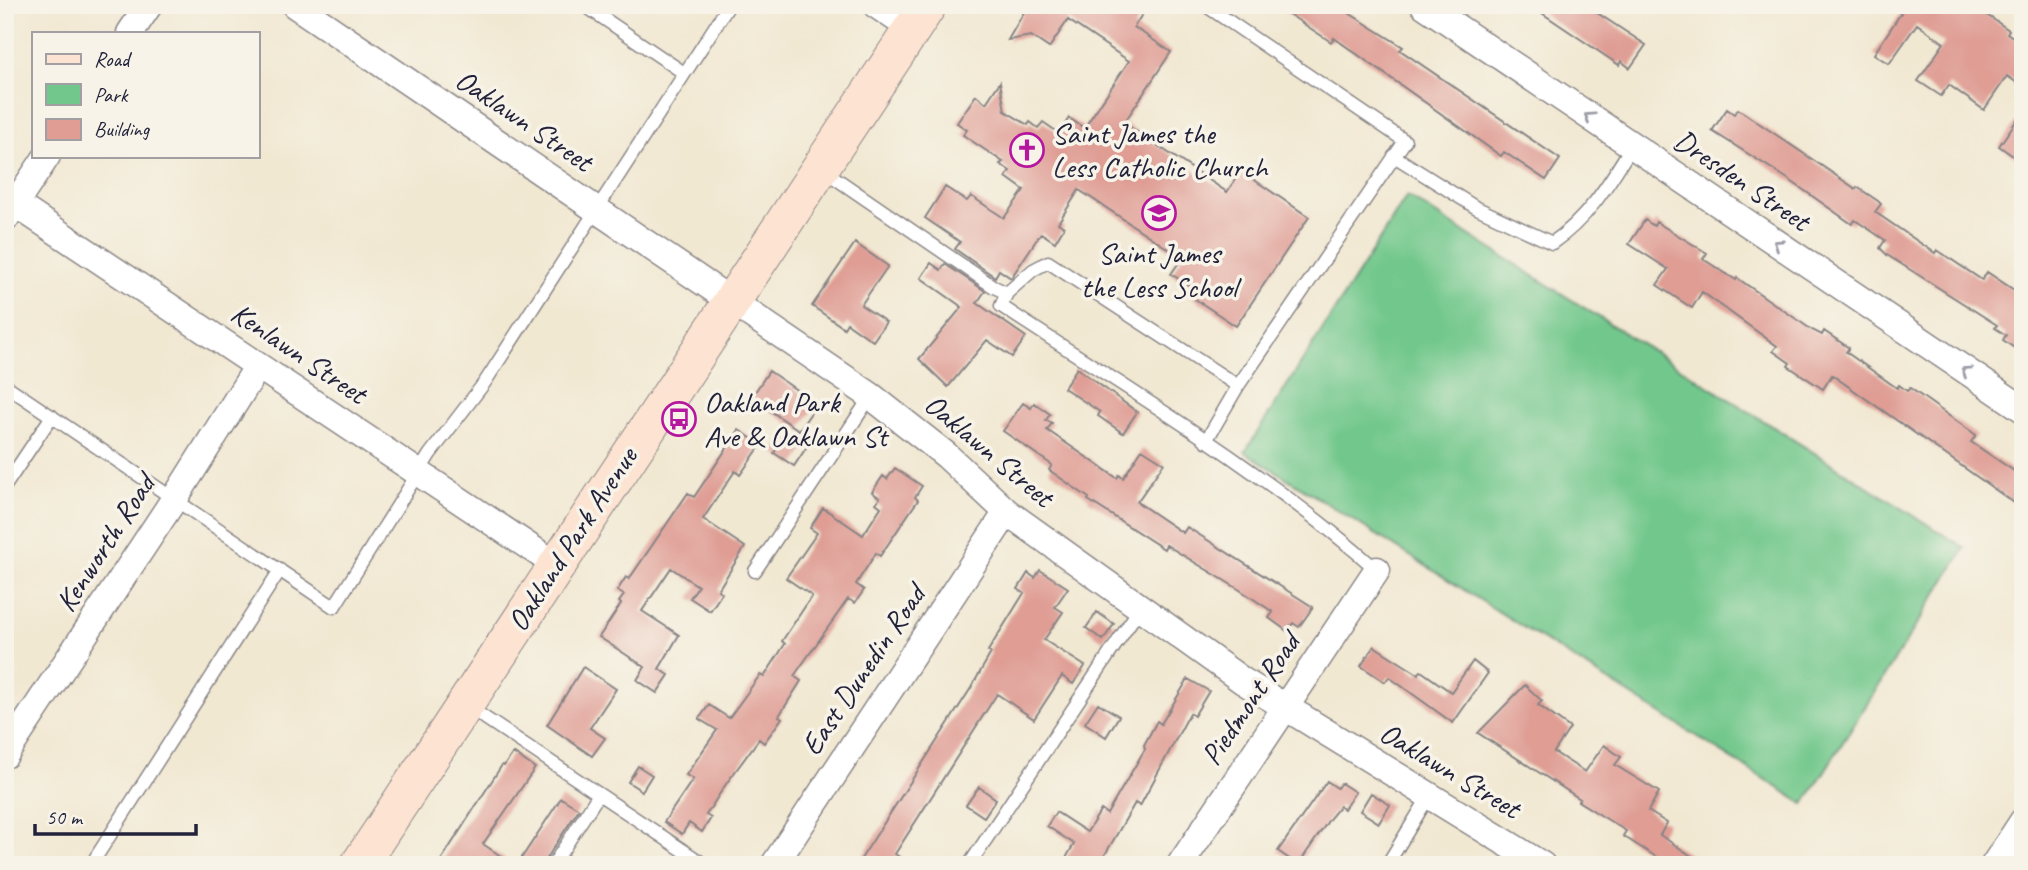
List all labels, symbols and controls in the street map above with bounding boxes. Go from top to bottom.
legend [32,32,259,158]
text: Road [94,46,133,72]
street label: Oaklawn Street [448,60,602,181]
text: Park [94,82,129,108]
one-way arrow [1584,112,1597,125]
place label: Saint James the Less Catholic Church [1052,114,1269,186]
text: Building [94,116,151,142]
street label: Dresden Street [1667,121,1820,241]
church icon: Saint James the Less Catholic Church [1008,131,1046,169]
school or university icon: Saint James the Less School [1140,194,1178,232]
place label: Saint James the Less School [1081,234,1242,306]
one-way arrow [1772,239,1785,252]
street label: Kenlawn Street [224,294,376,414]
one-way arrow [1961,367,1974,379]
place label: Oakland Park Ave & Oaklawn St [704,383,890,455]
street label: Oaklawn Street [917,385,1064,517]
bus stop icon: Oakland Park Ave & Oaklawn St [660,400,698,438]
street label: Oakland Park Avenue [498,438,647,638]
street label: Kenworth Road [47,464,166,619]
street label: East Dunedin Road [792,574,936,762]
street label: Piedmont Road [1192,622,1310,772]
street label: Oaklawn Street [1373,713,1530,828]
scale bar [35,793,196,837]
text: 50 m [46,804,84,830]

